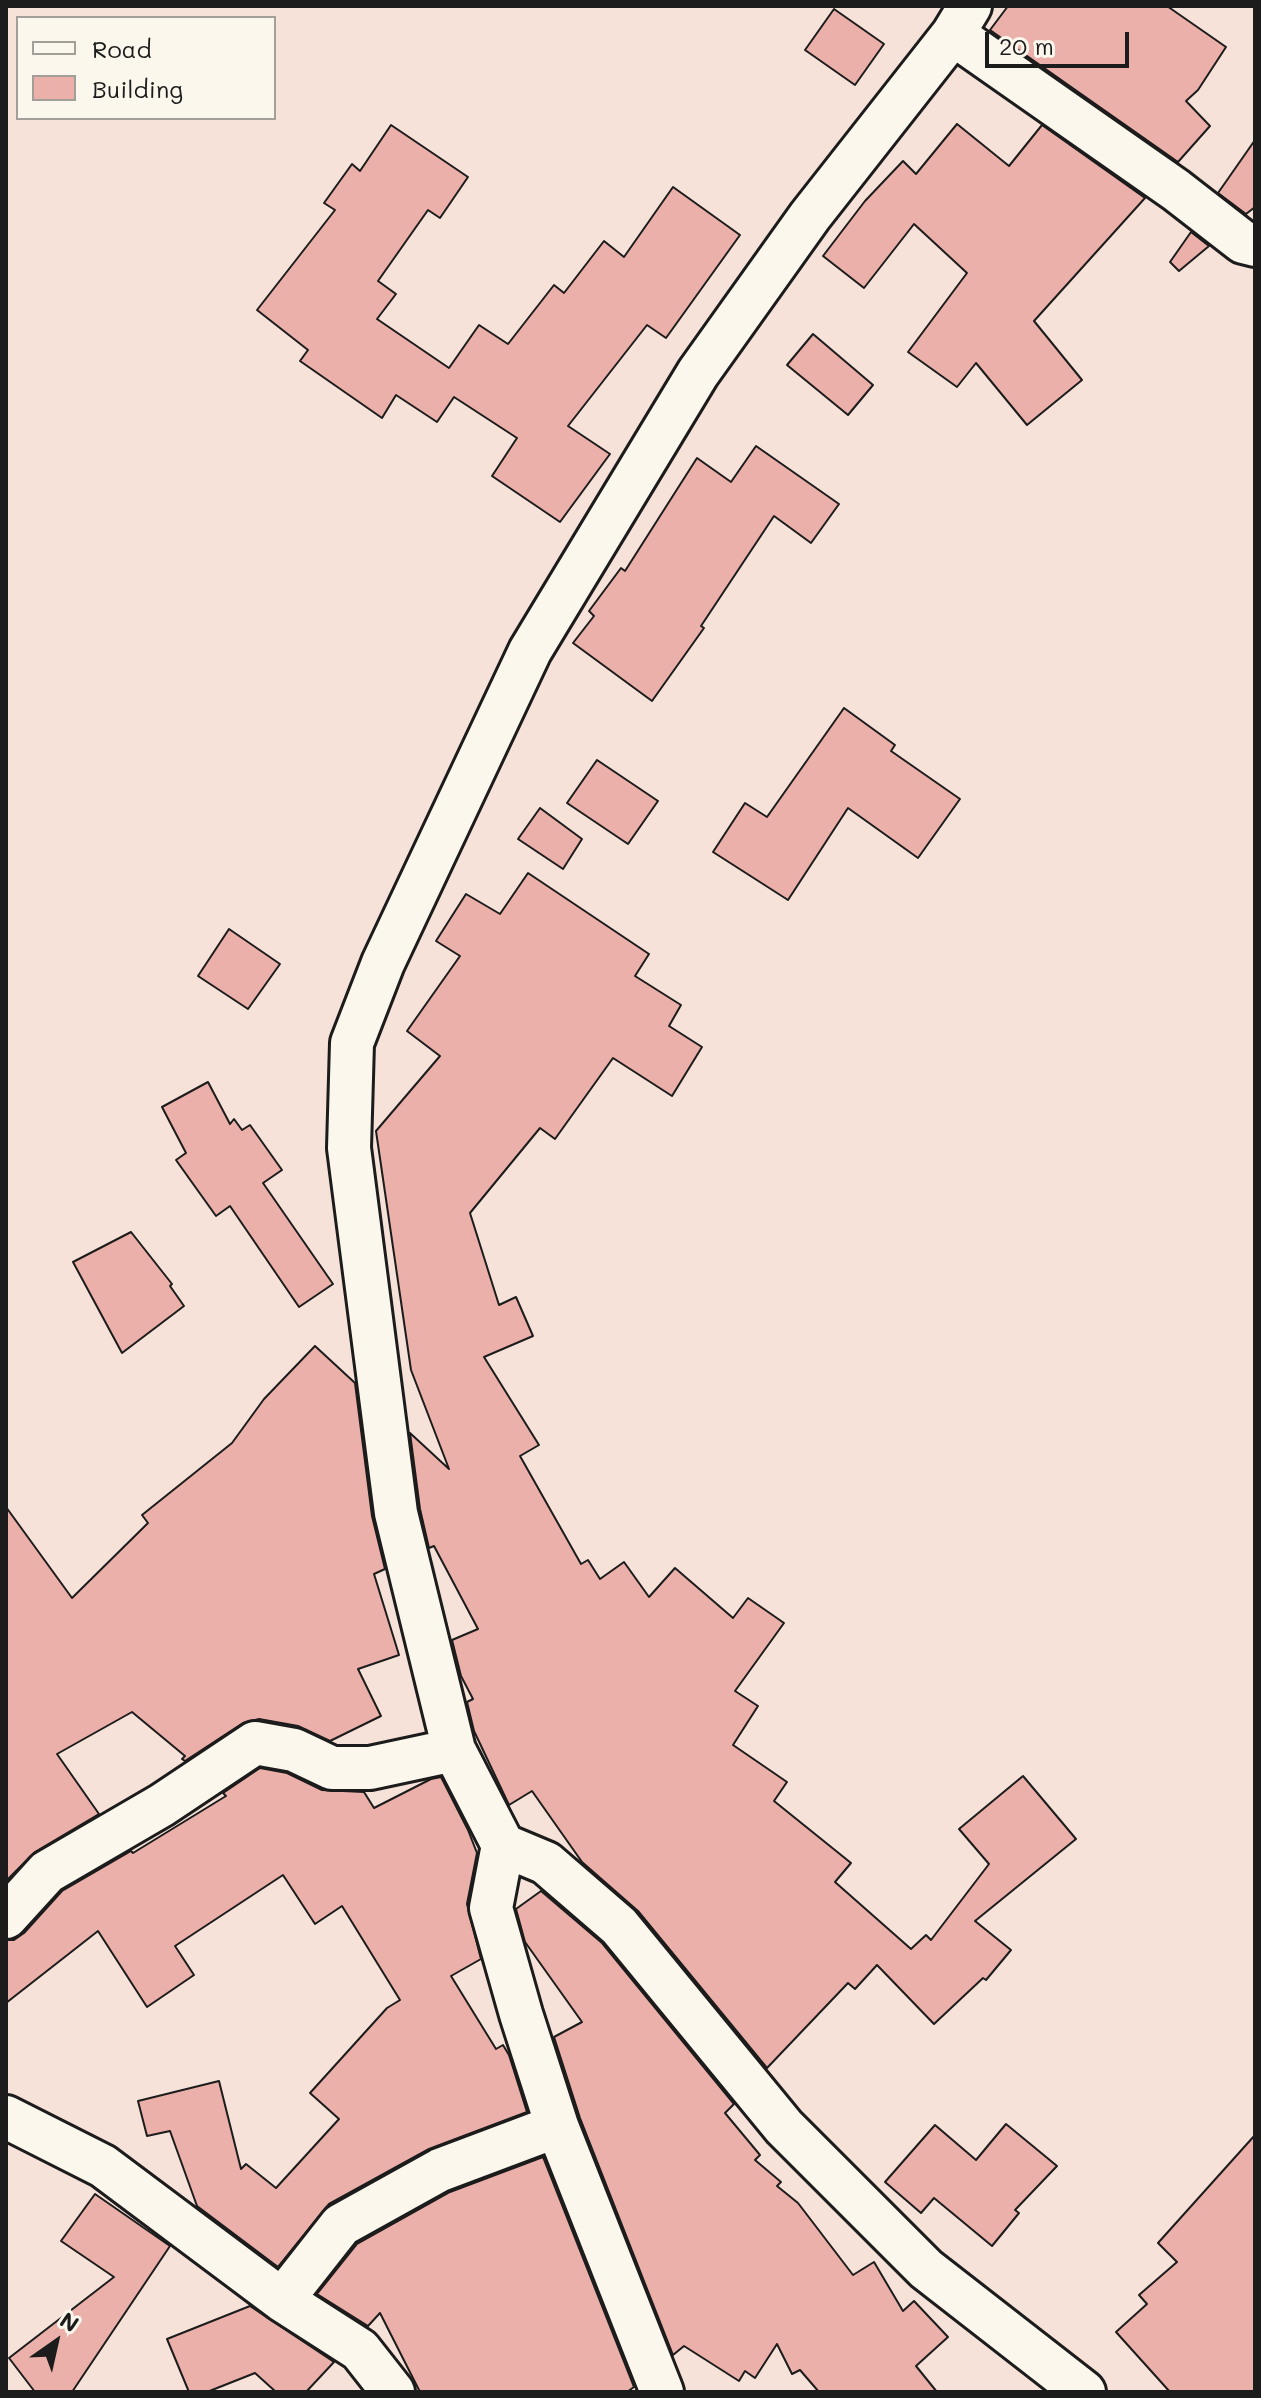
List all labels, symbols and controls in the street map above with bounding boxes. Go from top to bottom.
legend [16,16,276,120]
scale bar [989,16,1133,66]
text: 20 m [999,30,1054,61]
text: Road [92,33,152,64]
text: Building [92,73,183,104]
north arrow [16,2302,96,2382]
text: N [55,2305,85,2338]

